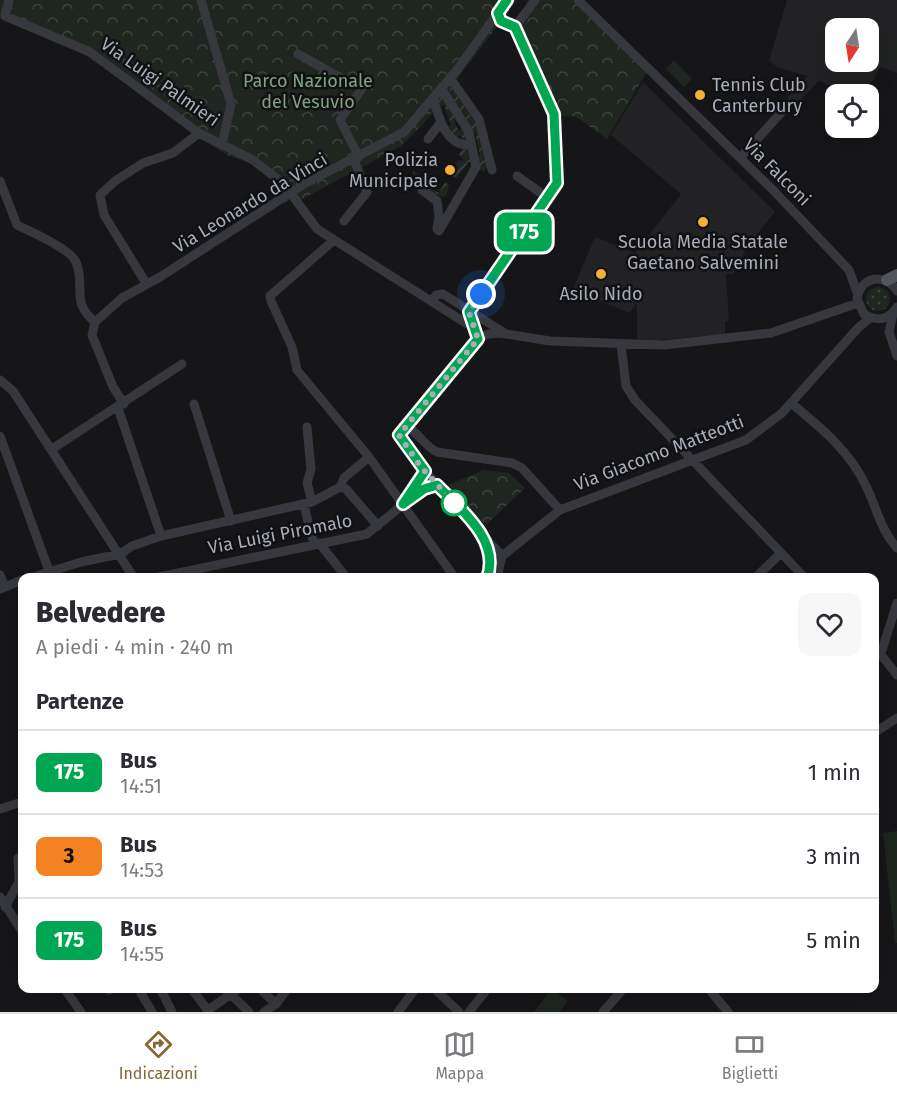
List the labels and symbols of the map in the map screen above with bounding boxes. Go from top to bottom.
north arrow [825,18,879,72]
street label: Via Luigi Palmieri [96,33,224,131]
park label: Parco Nazionale del Vesuvio [243,70,373,113]
place label: Tennis Club Canterbury [712,74,806,117]
marker: Tennis Club Canterbury [693,88,707,102]
street label: Via Falconi [739,134,815,210]
street label: Via Leonardo da Vinci [169,148,331,258]
place label: Polizia Municipale [349,149,438,192]
marker: Polizia Municipale [443,163,457,177]
line badge: 175 [490,212,558,252]
marker: Scuola Media Statale Gaetano Salvemini [696,215,710,229]
place label: Scuola Media Statale Gaetano Salvemini [618,231,788,274]
marker: Asilo Nido [594,267,608,281]
your location [466,279,496,309]
place label: Asilo Nido [560,283,642,305]
street label: Via Giacomo Matteotti [571,410,747,496]
unlabelled marker [441,490,467,516]
street label: Via Luigi Piromalo [206,509,354,559]

